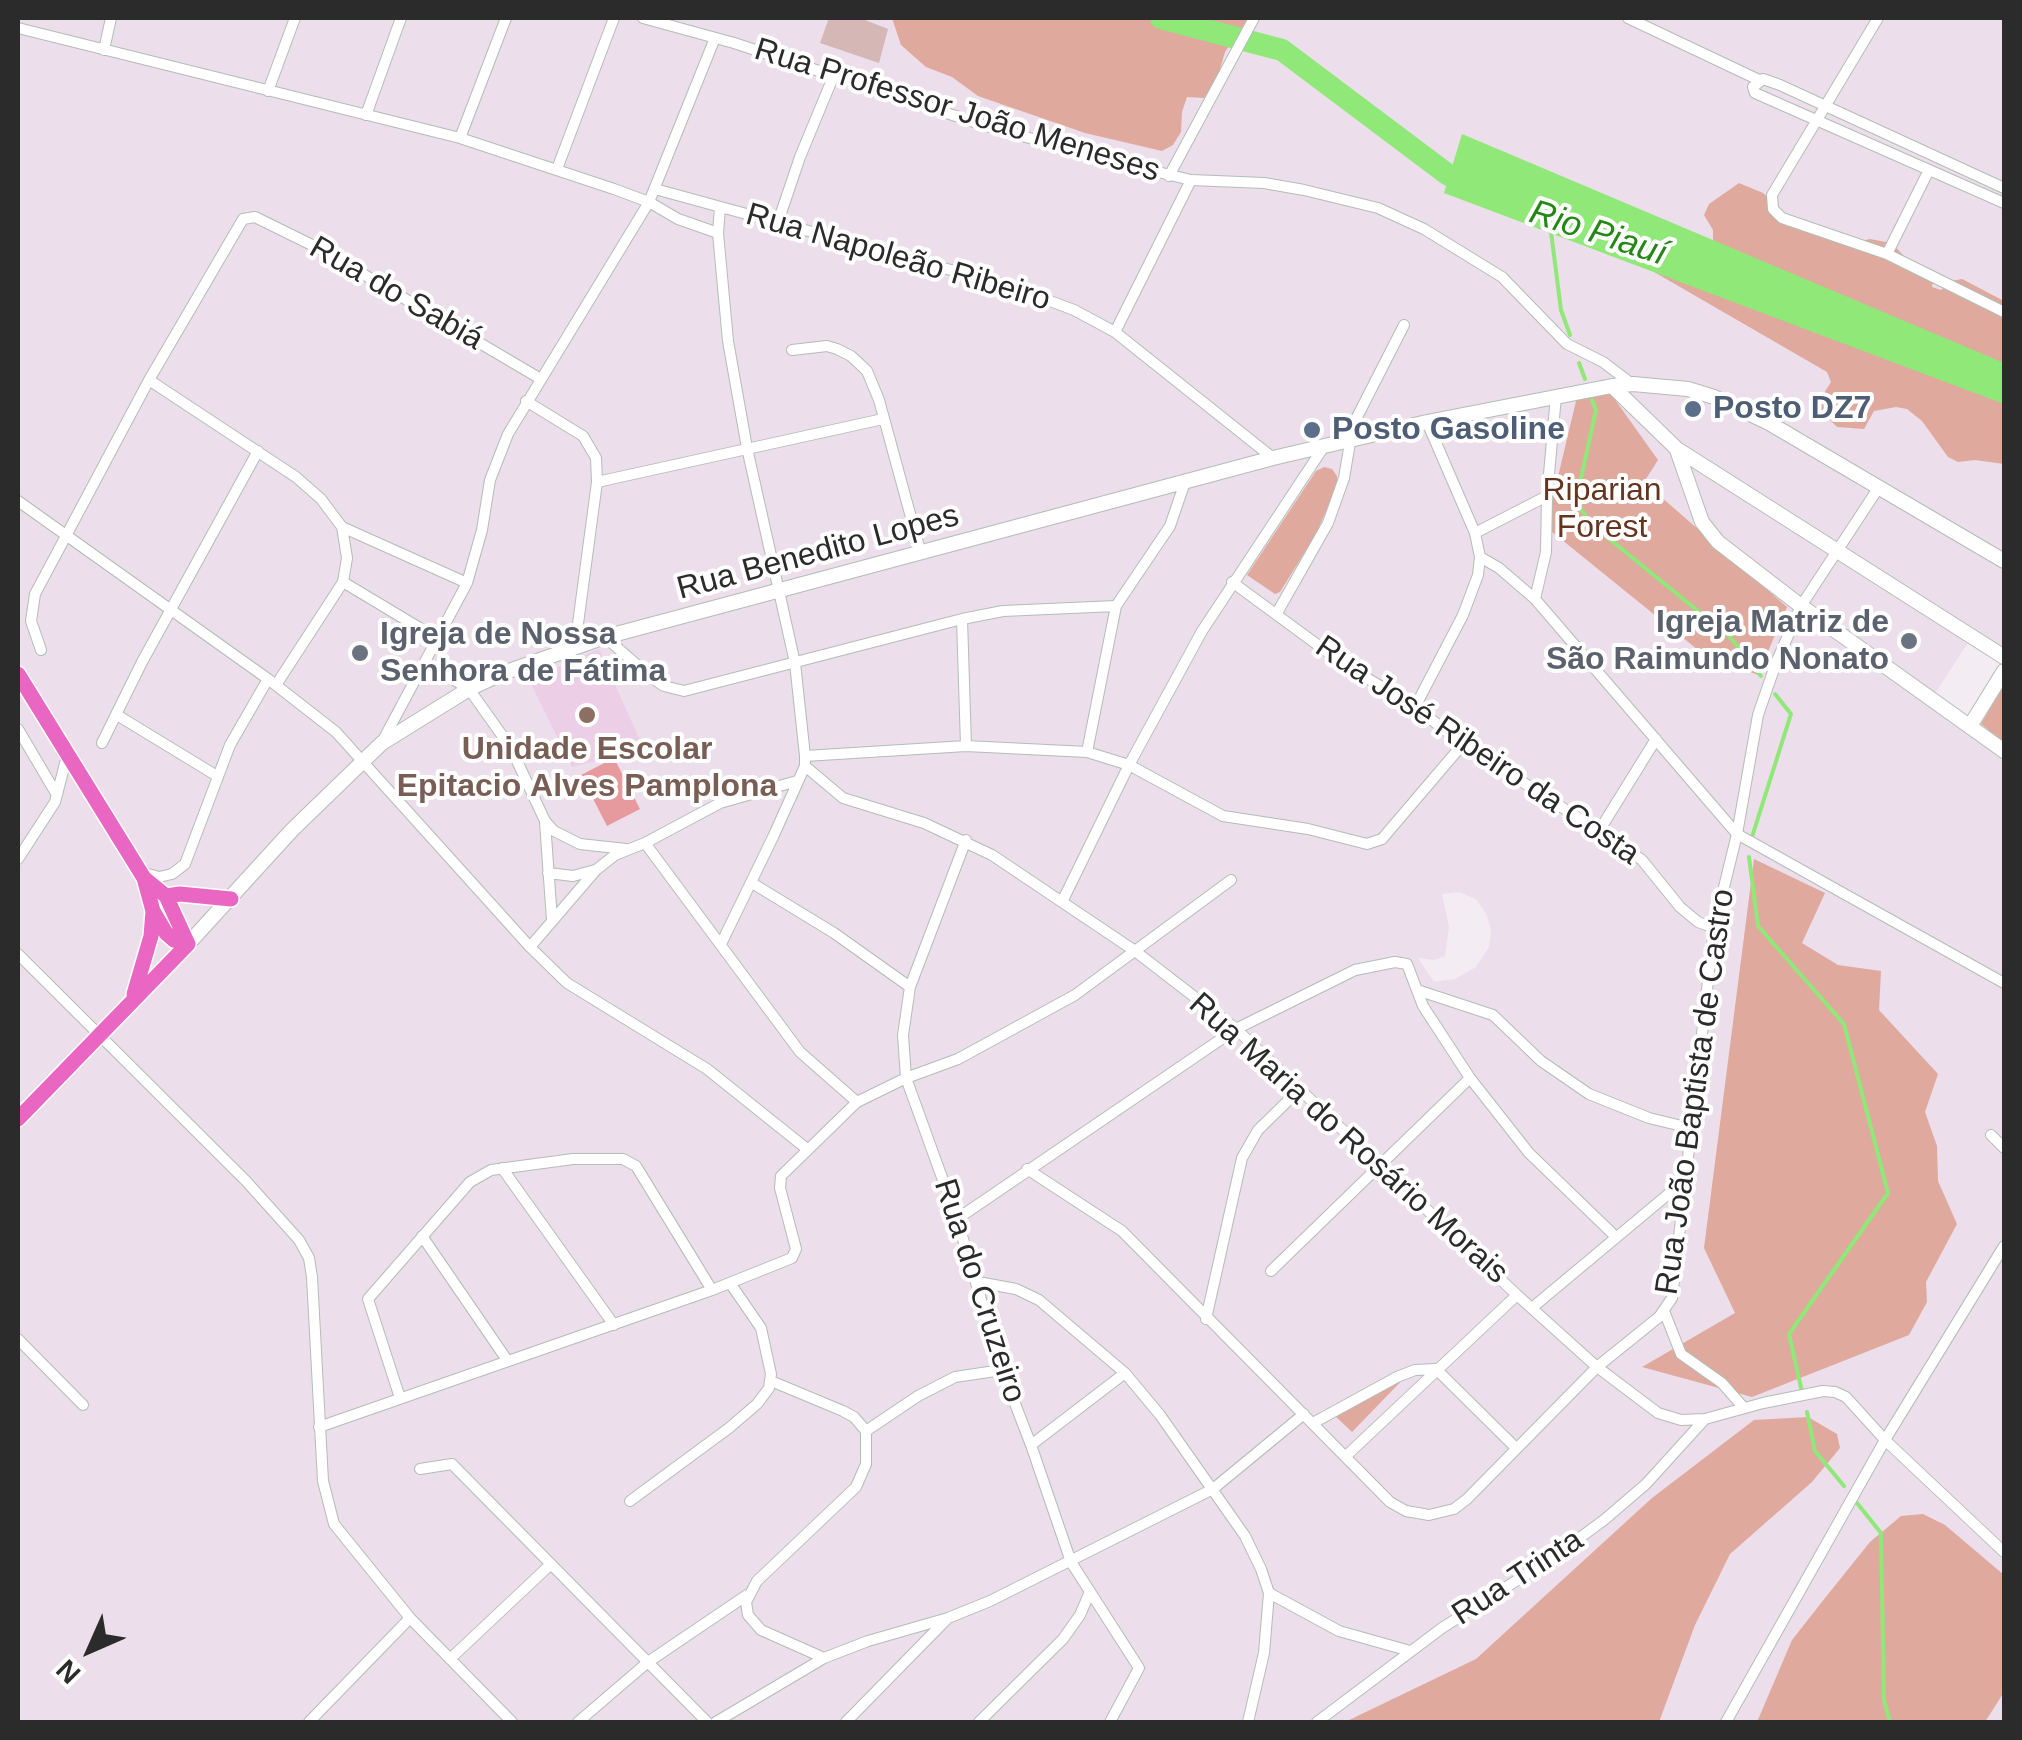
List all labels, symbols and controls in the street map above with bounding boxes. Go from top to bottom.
street label: Rua Professor João Meneses [750,31,1164,191]
water label: Rio Piauí [1524,192,1672,276]
street label: Rua Napoleão Ribeiro [741,196,1055,320]
street label: Rua do Sabiá [302,229,490,359]
place label: Posto DZ7 [1713,390,1871,428]
marker: Posto DZ7 [1682,398,1704,420]
place label: Posto Gasoline [1332,411,1565,449]
marker: Posto Gasoline [1301,419,1323,441]
park label: Riparian Forest [1542,472,1662,547]
street label: Rua Benedito Lopes [673,497,963,609]
place label: Igreja Matriz de São Raimundo Nonato [1546,604,1889,679]
place label: Igreja de Nossa Senhora de Fátima [380,616,666,691]
street label: Rua José Ribeiro da Costa [1308,628,1646,874]
marker: Igreja Matriz de São Raimundo Nonato [1898,630,1920,652]
marker: Igreja de Nossa Senhora de Fátima [349,642,371,664]
marker: Unidade Escolar Epitacio Alves Pamplona [576,704,598,726]
place label: Unidade Escolar Epitacio Alves Pamplona [397,731,777,806]
street label: Rua João Baptista de Castro [1649,887,1743,1297]
street label: Rua Maria do Rosário Morais [1181,986,1515,1292]
street label: Rua do Cruzeiro [925,1174,1033,1408]
street label: Rua Trinta [1445,1522,1591,1634]
north arrow [40,1600,140,1700]
text: N [50,1653,87,1690]

